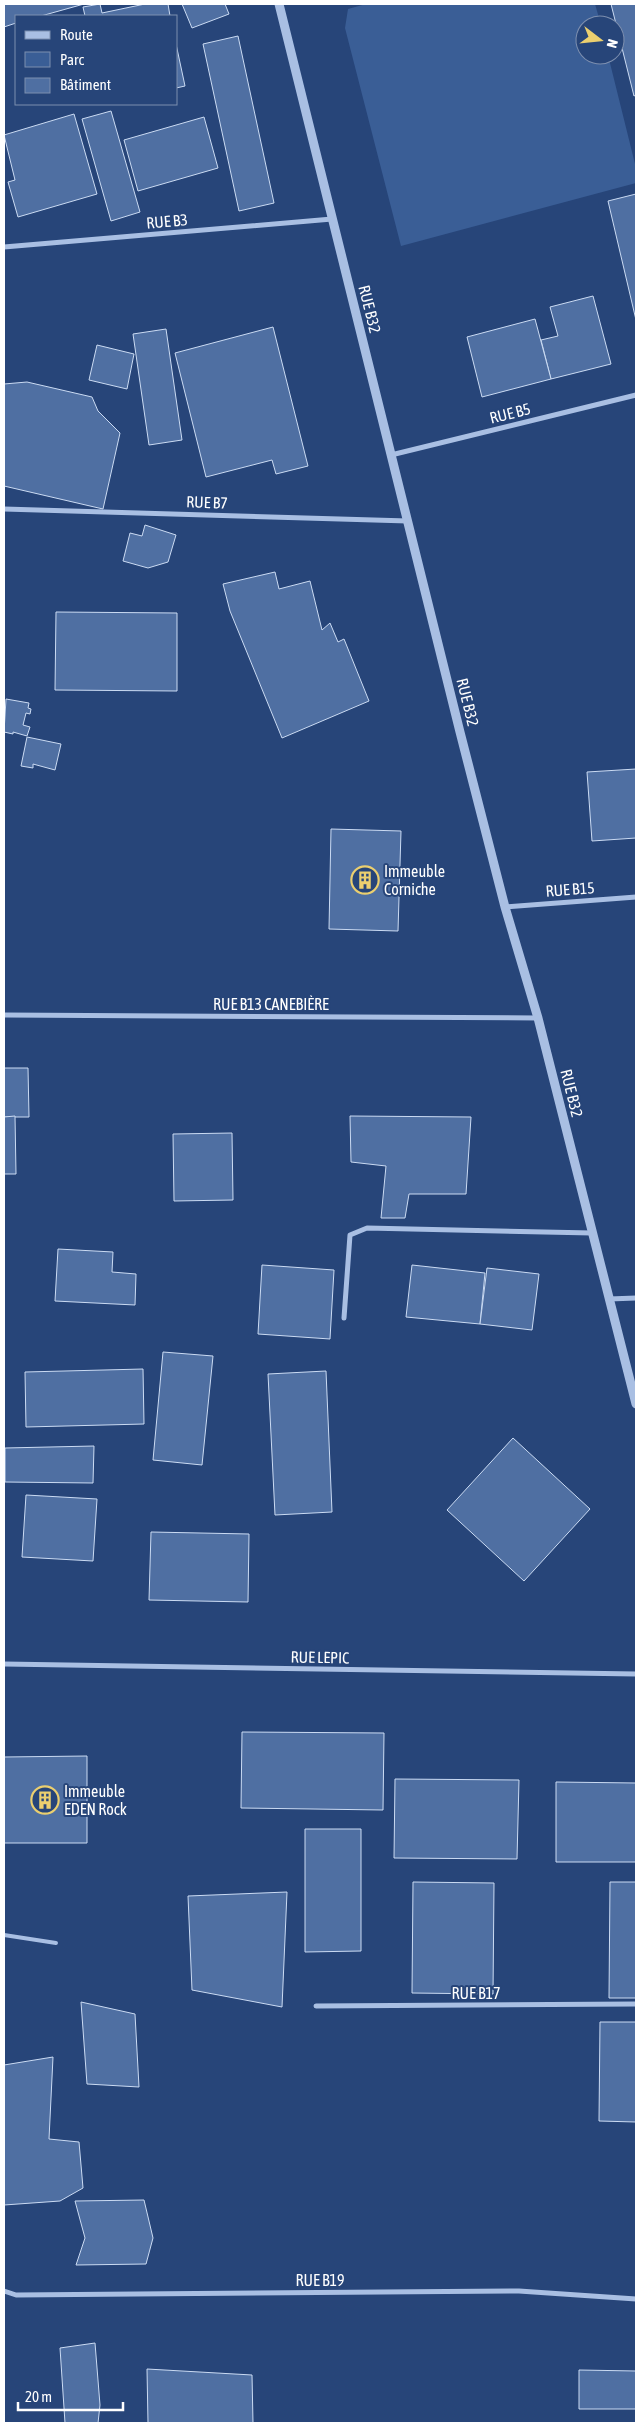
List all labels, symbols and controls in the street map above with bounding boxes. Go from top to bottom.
legend [15,15,178,105]
north arrow [575,15,625,65]
text: Route [60,26,93,43]
text: N [604,37,621,50]
text: Parc [60,51,84,68]
text: Bâtiment [60,76,111,93]
street label: RUE B3 [146,210,188,232]
street label: RUE B32 [355,283,385,335]
street label: RUE B5 [488,399,532,427]
street label: RUE B7 [186,492,228,512]
street label: RUE B32 [453,676,483,728]
place label: Immeuble Corniche [384,862,445,898]
building icon: Immeuble Corniche [350,865,380,895]
street label: RUE B15 [545,878,595,900]
street label: RUE B13 CANEBIÈRE [213,995,329,1013]
street label: RUE B32 [557,1067,587,1119]
street label: RUE LEPIC [291,1647,349,1667]
place label: Immeuble EDEN Rock [64,1782,127,1818]
building icon: Immeuble EDEN Rock [30,1785,60,1815]
street label: RUE B17 [451,1984,501,2002]
street label: RUE B19 [295,2271,345,2289]
scale bar [18,2380,122,2412]
text: 20 m [25,2388,52,2405]

